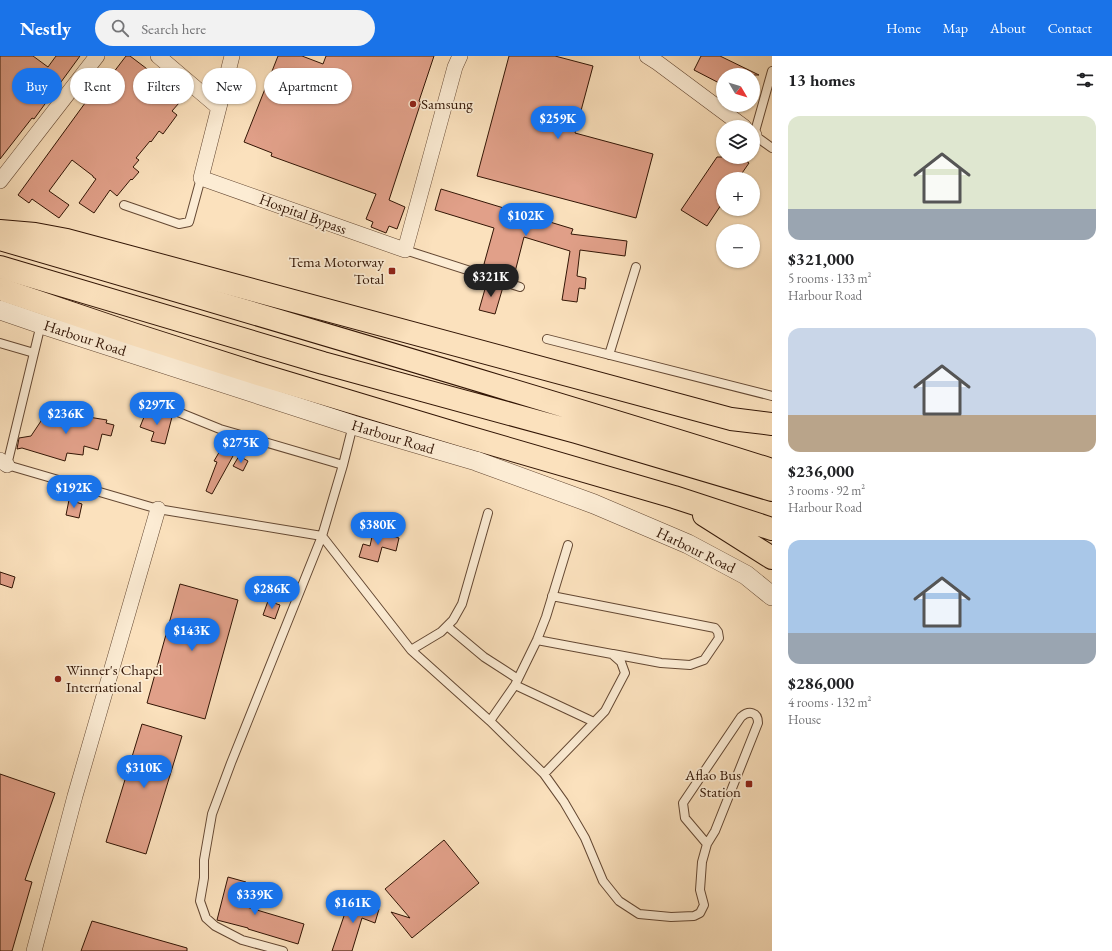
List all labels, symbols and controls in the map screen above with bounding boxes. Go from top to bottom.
search box [95,10,375,46]
text: Nestly [20,16,71,41]
icon: search [109,17,131,39]
text: Search here [141,19,206,38]
text: Home [886,19,921,37]
text: Map [943,19,968,37]
text: About [990,19,1026,37]
text: Contact [1048,19,1092,37]
chip: Buy [12,68,62,104]
chip: Rent [70,68,125,104]
chip: Filters [133,68,194,104]
chip: New [202,68,256,104]
chip: Apartment [264,68,352,104]
north arrow [716,68,760,112]
map controls [716,68,760,268]
text: 13 homes [788,69,855,91]
icon: filters [1074,69,1096,91]
place label: Samsung [421,94,473,113]
marker: Samsung [408,99,418,109]
pin: $259K [530,106,586,140]
text: $259K [540,110,576,127]
button: layers [716,120,760,164]
icon: home [906,142,978,214]
button: + [716,172,760,216]
street label: Hospital Bypass [257,189,350,238]
pin: $102K [498,203,554,237]
text: $102K [508,207,544,224]
button: − [716,224,760,268]
text: $321,000 [788,248,854,270]
place label: Tema Motorway Total [289,252,384,288]
pin: $321K [463,264,519,298]
marker: Tema Motorway Total [387,266,397,276]
text: $321K [473,268,509,285]
text: 5 rooms · 133 m² [788,270,872,287]
text: Harbour Road [788,287,862,304]
street label: Harbour Road [42,315,129,360]
icon: home [906,354,978,426]
pin: $297K [129,392,185,426]
text: $297K [139,396,175,413]
pin: $236K [38,401,94,435]
text: $236K [48,405,84,422]
street label: Harbour Road [349,415,437,458]
pin: $275K [213,430,269,464]
text: $275K [223,434,259,451]
text: $236,000 [788,460,854,482]
pin: $192K [46,475,102,509]
text: $192K [56,479,92,496]
text: 3 rooms · 92 m² [788,482,865,499]
text: Harbour Road [788,499,862,516]
pin: $380K [350,512,406,546]
text: $380K [360,516,396,533]
street label: Harbour Road [654,522,739,577]
icon: home [906,566,978,638]
pin: $286K [244,576,300,610]
text: $286K [254,580,290,597]
pin: $143K [164,618,220,652]
text: $143K [174,622,210,639]
place label: Winner's Chapel International [66,660,163,696]
text: $286,000 [788,672,854,694]
marker: Winner's Chapel International [53,674,63,684]
text: 4 rooms · 132 m² [788,694,872,711]
text: House [788,711,821,728]
pin: $310K [116,755,172,789]
text: $310K [126,759,162,776]
place label: Aflao Bus Station [684,765,741,801]
marker: Aflao Bus Station [744,779,754,789]
pin: $339K [227,882,283,916]
text: $339K [237,886,273,903]
pin: $161K [325,890,381,924]
text: $161K [335,894,371,911]

